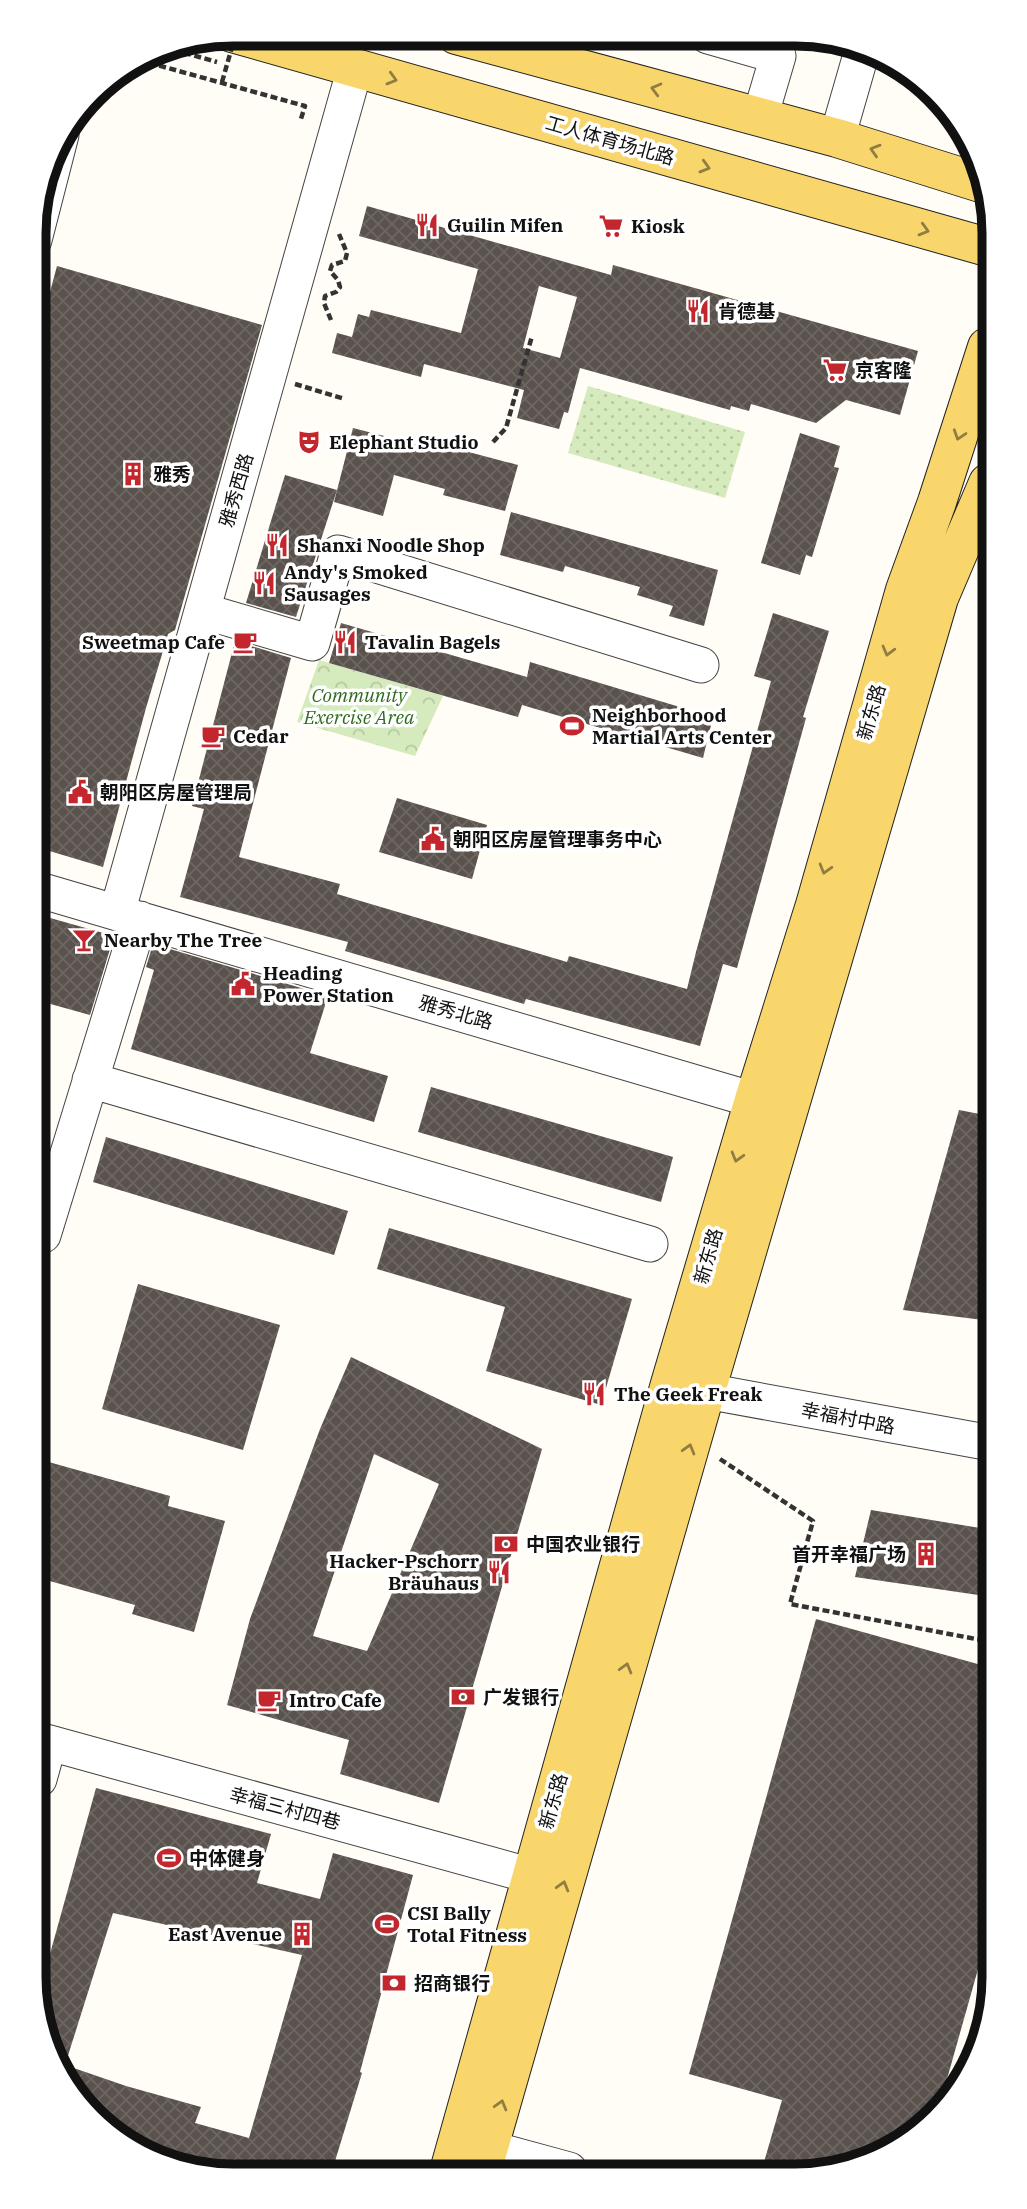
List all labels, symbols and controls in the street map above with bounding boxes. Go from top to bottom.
one-way arrow [386,70,398,85]
one-way arrow [650,83,662,97]
street label: 工人体育场北路 [543,110,677,170]
one-way arrow [869,143,881,158]
one-way arrow [699,159,711,174]
restaurant icon: Guilin Mifen [413,211,441,239]
supermarket icon: Kiosk [597,212,625,240]
place label: Guilin Mifen [447,213,564,237]
place label: Kiosk [631,214,685,238]
one-way arrow [918,221,930,236]
restaurant icon: 肯德基 [684,297,712,325]
place label: 肯德基 [718,299,776,323]
supermarket icon: 京客隆 [821,356,849,384]
place label: 京客隆 [855,358,912,382]
theatre icon: Elephant Studio [295,428,323,456]
one-way arrow [953,428,967,441]
place label: Elephant Studio [329,430,479,454]
street label: 雅秀西路 [214,450,258,530]
building icon: 雅秀 [119,460,147,488]
place label: 雅秀 [153,462,191,486]
restaurant icon: Shanxi Noodle Shop [263,531,291,559]
place label: Shanxi Noodle Shop [297,533,485,557]
place label: Andy's Smoked Sausages [284,560,428,606]
restaurant icon: Andy's Smoked Sausages [250,569,278,597]
cafe icon: Sweetmap Cafe [231,628,259,656]
restaurant icon: Tavalin Bagels [331,628,359,656]
place label: Sweetmap Cafe [82,630,225,654]
place label: Tavalin Bagels [365,630,500,654]
one-way arrow [882,645,896,657]
street label: 新东路 [852,681,890,743]
park label: Community Exercise Area [303,683,415,729]
place label: Neighborhood Martial Arts Center [592,703,772,749]
sports icon: Neighborhood Martial Arts Center [558,712,586,740]
cafe icon: Cedar [199,722,227,750]
place label: Cedar [233,724,289,748]
public building icon: 朝阳区房屋管理局 [66,778,94,806]
place label: 朝阳区房屋管理局 [100,780,252,804]
public building icon: 朝阳区房屋管理事务中心 [419,825,447,853]
place label: 朝阳区房屋管理事务中心 [453,827,662,851]
one-way arrow [819,863,834,875]
bar icon: Nearby The Tree [70,926,98,954]
place label: Nearby The Tree [104,928,262,952]
place label: Heading Power Station [263,961,394,1007]
public building icon: Heading Power Station [229,970,257,998]
street label: 雅秀北路 [416,990,496,1034]
one-way arrow [731,1151,746,1163]
street label: 新东路 [689,1225,727,1287]
restaurant icon: The Geek Freak [580,1380,608,1408]
place label: The Geek Freak [614,1382,762,1406]
street label: 幸福村中路 [799,1397,897,1439]
one-way arrow [681,1443,695,1455]
bank icon: 中国农业银行 [492,1530,520,1558]
place label: 中国农业银行 [526,1532,640,1556]
building icon: 首开幸福广场 [912,1540,940,1568]
place label: 首开幸福广场 [792,1542,906,1566]
place label: Hacker-Pschorr Bräuhaus [329,1549,480,1595]
restaurant icon: Hacker-Pschorr Bräuhaus [485,1558,513,1586]
one-way arrow [618,1662,633,1674]
bank icon: 广发银行 [449,1683,477,1711]
place label: 广发银行 [483,1685,559,1709]
cafe icon: Intro Cafe [255,1686,283,1714]
place label: Intro Cafe [289,1688,382,1712]
street label: 新东路 [534,1770,572,1832]
street label: 幸福三村四巷 [227,1782,343,1834]
sports icon: 中体健身 [155,1844,183,1872]
place label: 中体健身 [189,1846,265,1870]
one-way arrow [555,1881,570,1893]
place label: CSI Bally Total Fitness [407,1901,527,1947]
sports icon: CSI Bally Total Fitness [373,1910,401,1938]
building icon: East Avenue [288,1920,316,1948]
place label: East Avenue [168,1922,282,1946]
bank icon: 招商银行 [380,1969,408,1997]
place label: 招商银行 [414,1971,490,1995]
one-way arrow [492,2099,507,2111]

